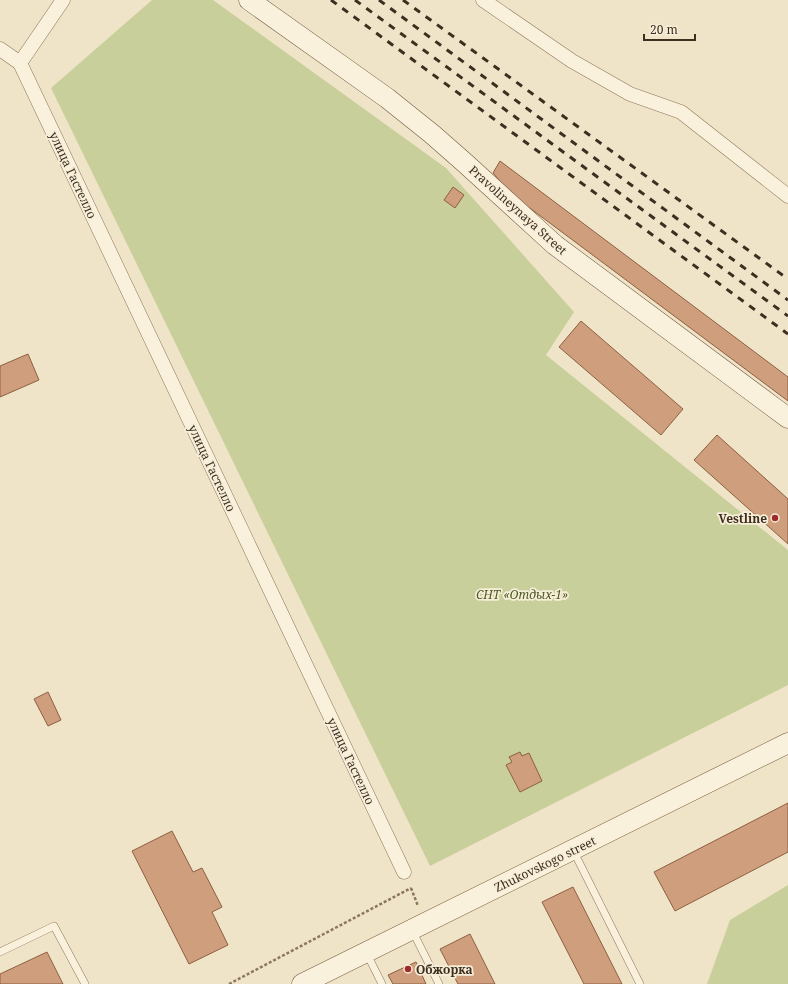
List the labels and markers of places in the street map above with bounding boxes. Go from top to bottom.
place label: Vestline [719,510,767,527]
marker: Vestline [770,513,780,523]
place label: Обжорка [416,961,473,978]
marker: Обжорка [403,964,413,974]

